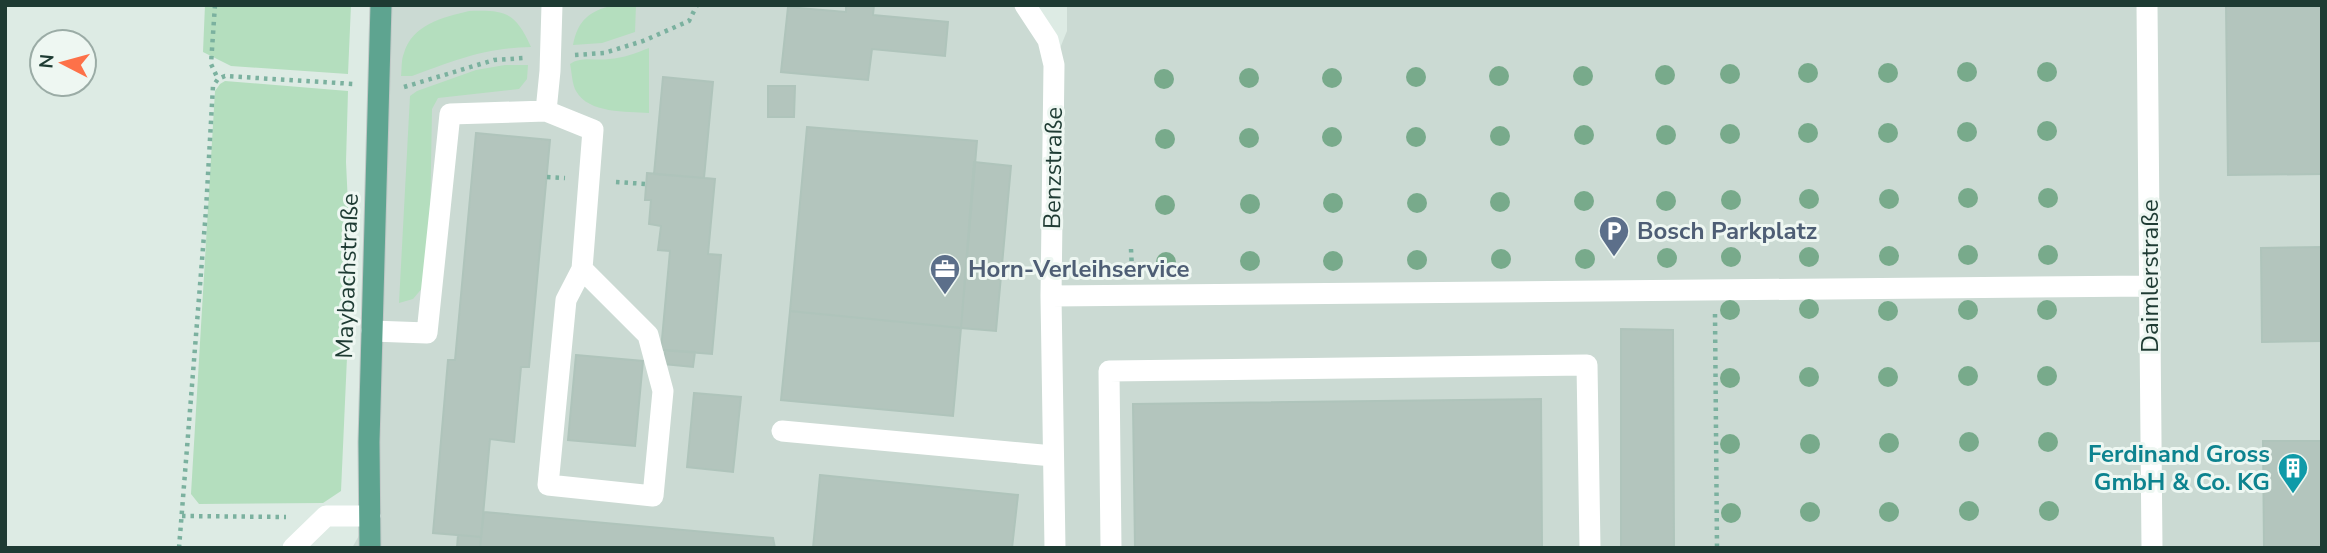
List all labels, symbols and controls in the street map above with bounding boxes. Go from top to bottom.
north arrow [28,28,98,98]
text: N [33,53,61,70]
street label: Benzstraße [1036,107,1070,229]
street label: Maybachstraße [328,193,366,359]
street label: Daimlerstraße [2134,199,2166,353]
parking icon: Bosch Parkplatz [1597,214,1631,258]
place label: Bosch Parkplatz [1637,215,1817,247]
office icon: Horn-Verleihservice [928,252,962,296]
place label: Horn-Verleihservice [968,253,1189,285]
place label: Ferdinand Gross GmbH & Co. KG [2088,438,2270,498]
building icon: Ferdinand Gross GmbH & Co. KG [2276,451,2310,495]

